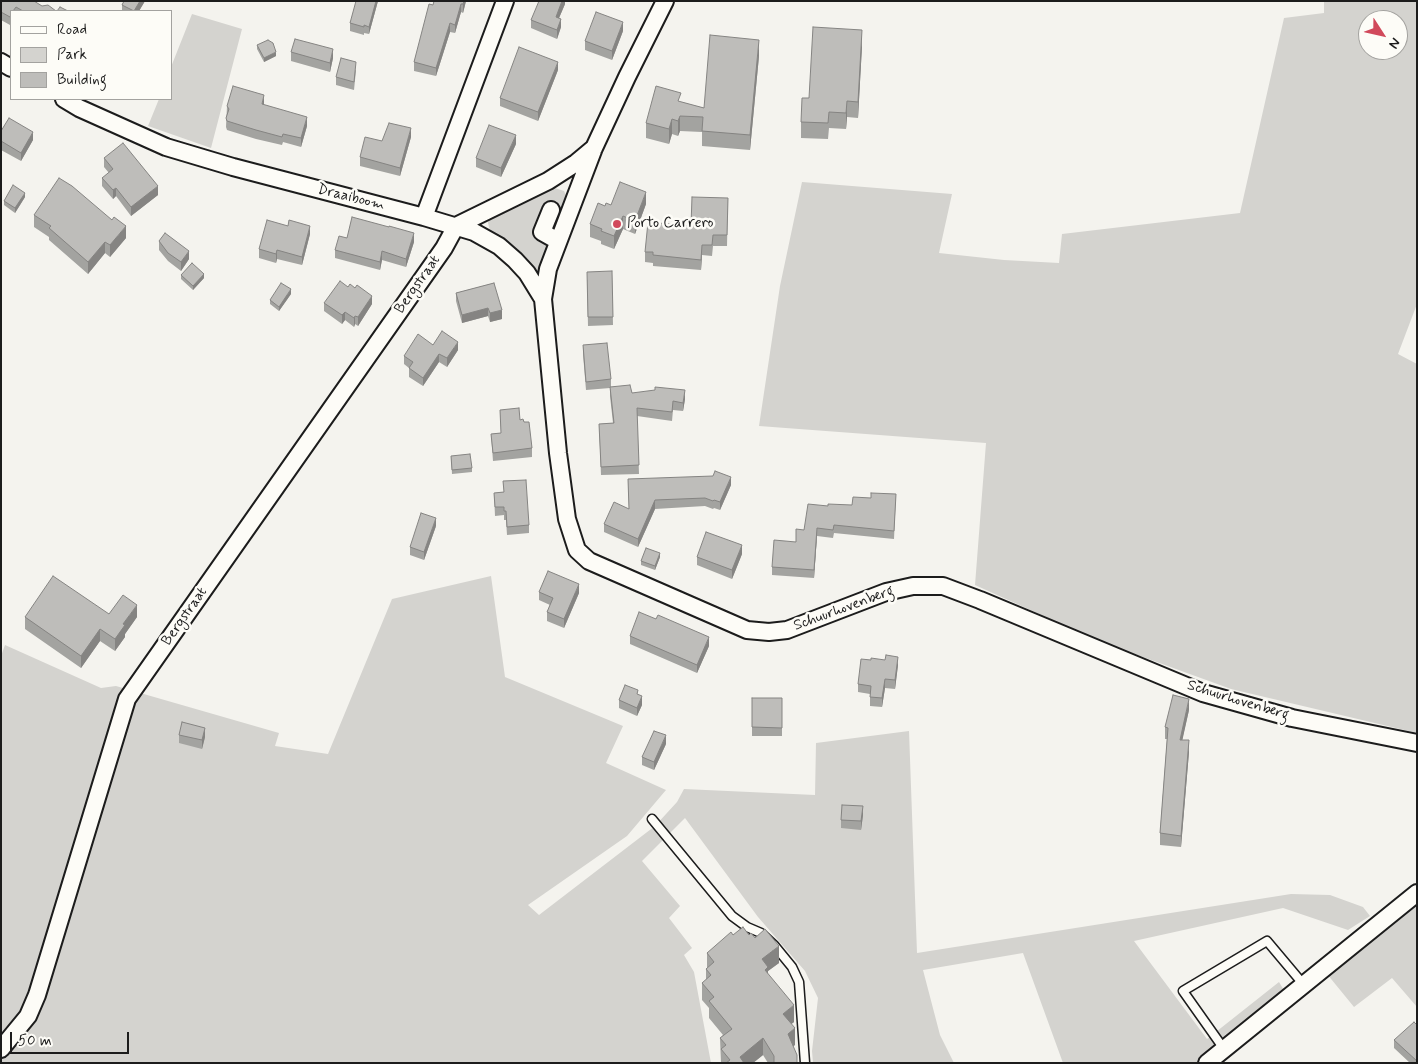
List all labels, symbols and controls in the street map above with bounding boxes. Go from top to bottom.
legend [10,10,172,100]
north arrow [1358,10,1408,60]
text: Road [57,20,87,40]
text: N [1384,34,1405,52]
text: Park [57,45,87,65]
text: Building [57,70,107,90]
street label: Draaiboom [315,181,387,215]
place label: Porto Carrero [627,215,714,233]
marker: Porto Carrero [611,218,623,230]
street label: Bergstraat [391,252,445,318]
street label: Schuurhovenberg [791,582,897,636]
street label: Bergstraat [158,584,212,650]
street label: Schuurhovenberg [1185,677,1291,725]
scale bar [12,1022,131,1054]
text: 50 m [18,1031,52,1051]

